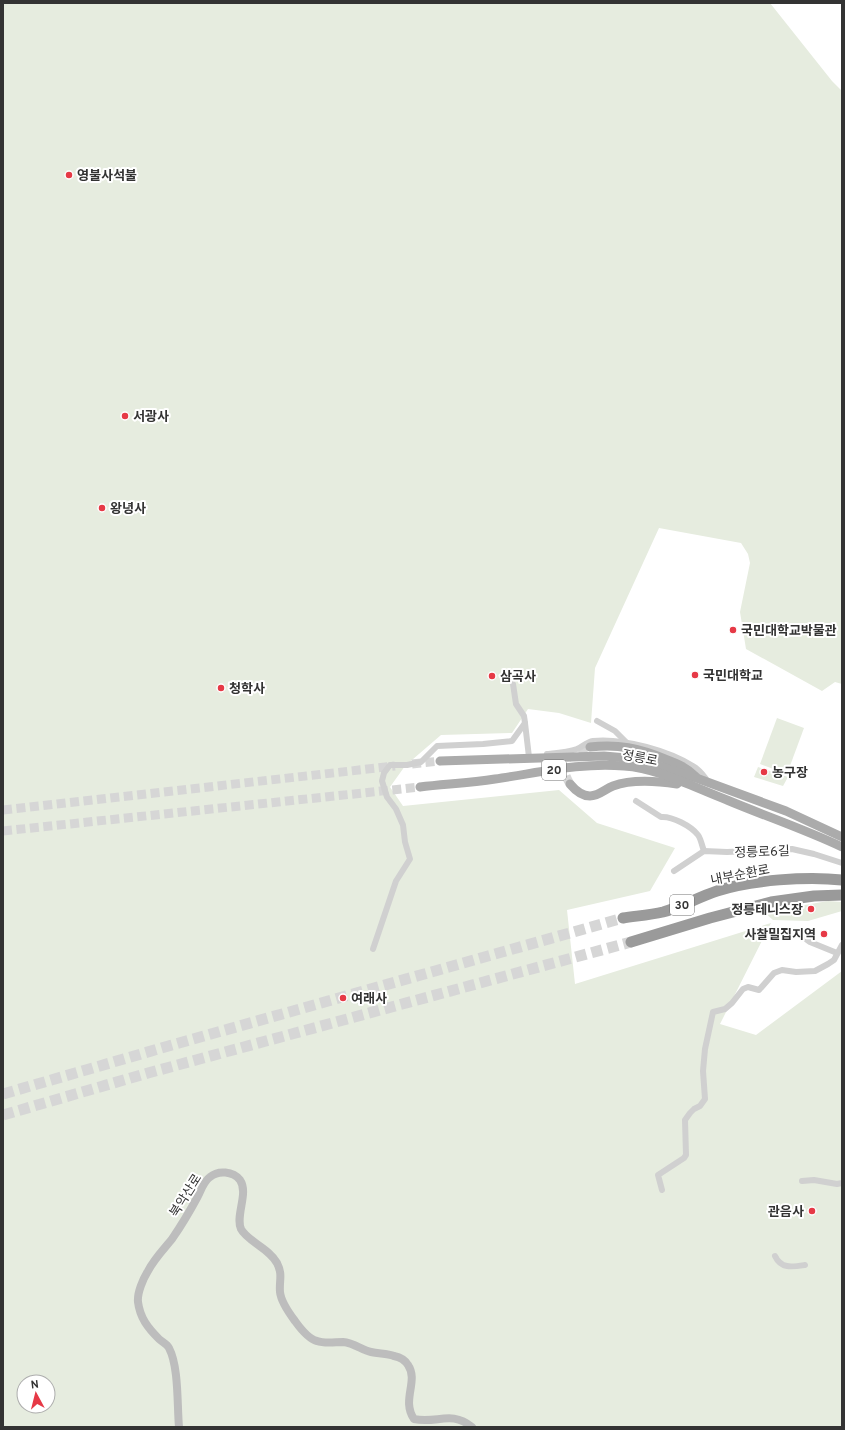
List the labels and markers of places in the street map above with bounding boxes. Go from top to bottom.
place label: 영불사석불 [77,169,137,185]
marker: 영불사석불 [64,170,74,180]
place label: 서광사 [133,410,169,426]
marker: 서광사 [120,411,130,421]
place label: 왕녕사 [110,502,146,518]
marker: 왕녕사 [97,503,107,513]
place label: 국민대학교박물관 [741,623,837,640]
marker: 국민대학교박물관 [728,625,738,635]
place label: 국민대학교 [703,668,763,685]
place label: 삼곡사 [500,670,536,686]
marker: 국민대학교 [690,670,700,680]
marker: 삼곡사 [487,671,497,681]
place label: 청학사 [229,681,265,698]
marker: 청학사 [216,683,226,693]
place label: 농구장 [772,766,808,782]
marker: 농구장 [759,767,769,777]
place label: 정릉테니스장 [731,903,803,919]
marker: 정릉테니스장 [806,904,816,914]
place label: 사찰밀집지역 [744,928,816,944]
marker: 사찰밀집지역 [819,929,829,939]
place label: 여래사 [351,992,387,1008]
marker: 여래사 [338,993,348,1003]
place label: 관음사 [768,1205,804,1221]
marker: 관음사 [807,1206,817,1216]

